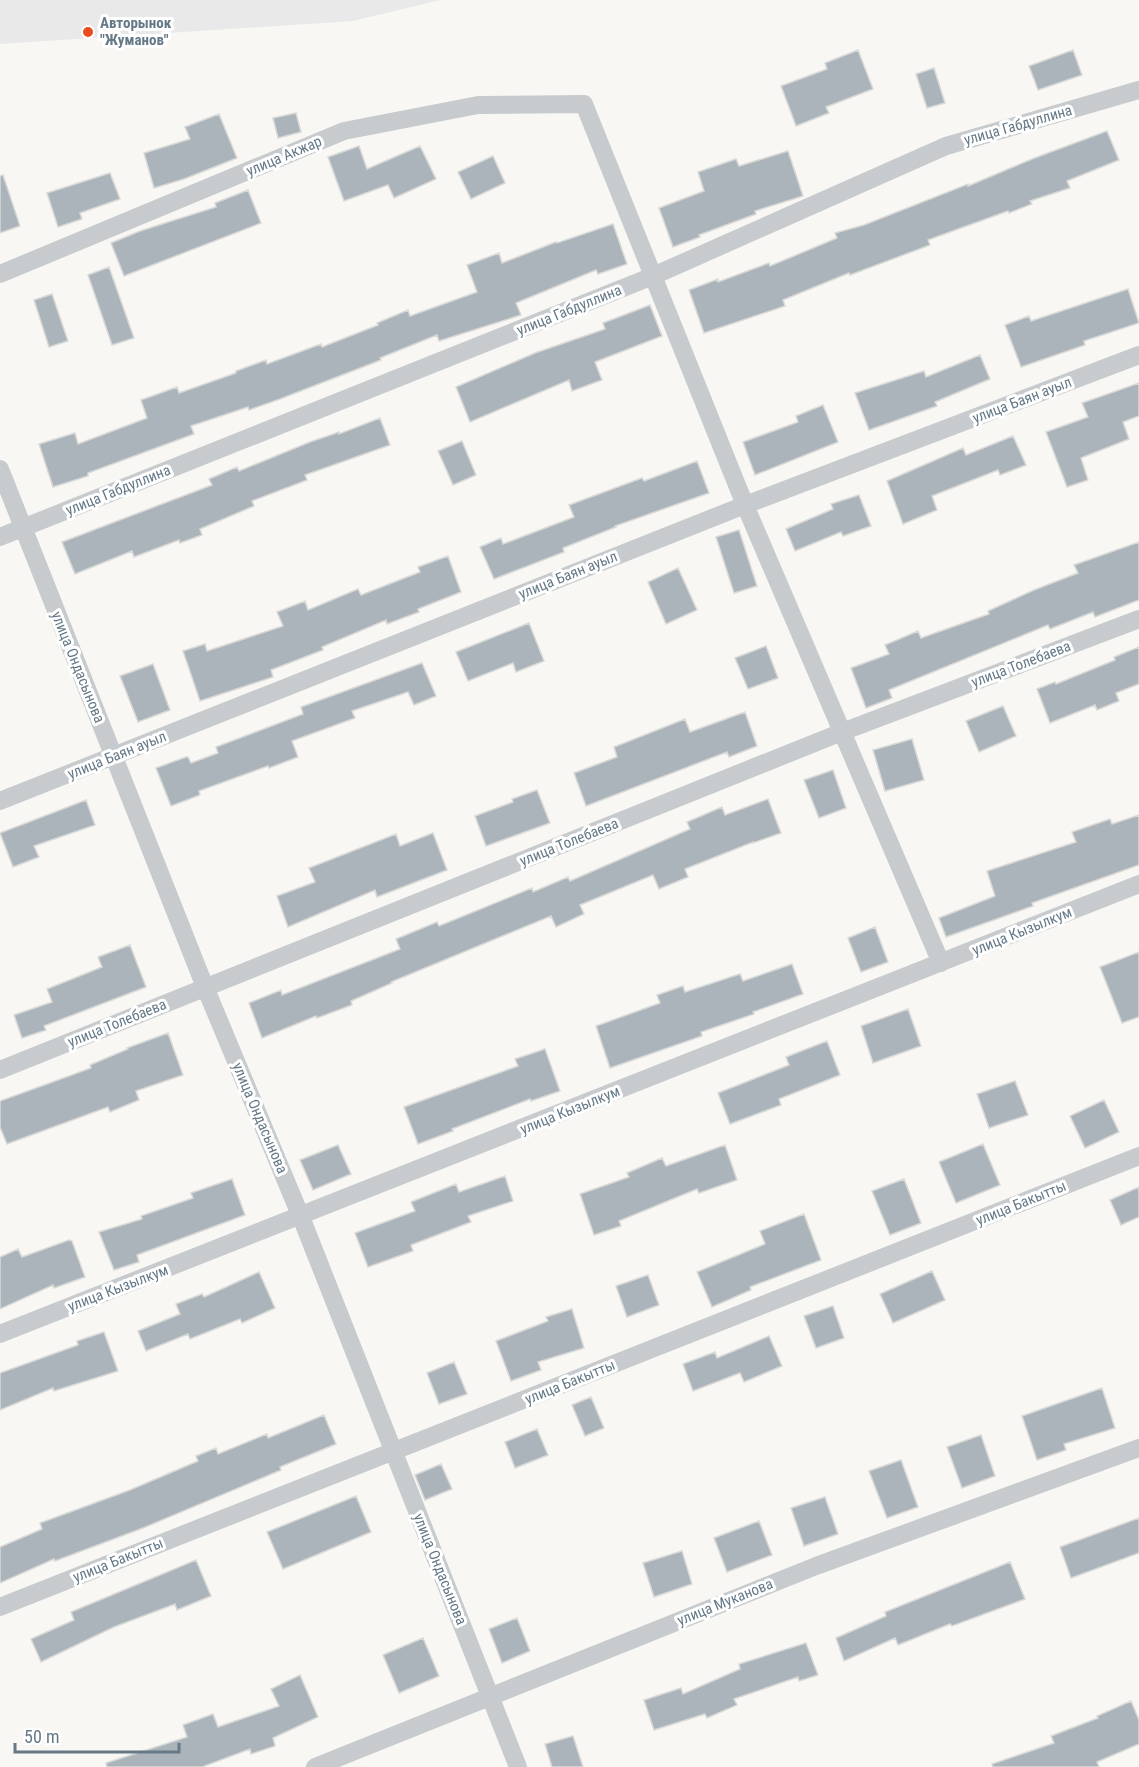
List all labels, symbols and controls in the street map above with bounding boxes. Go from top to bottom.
place label: Авторынок "Жуманов" [100,14,172,49]
marker: Авторынок "Жуманов" [81,25,95,39]
street label: улица Габдуллина [962,101,1074,149]
street label: улица Акжар [244,132,324,180]
street label: улица Габдуллина [514,281,624,339]
street label: улица Баян ауыл [970,373,1074,427]
street label: улица Габдуллина [63,461,173,519]
street label: улица Баян ауыл [516,547,620,603]
street label: улица Ондасынова [47,609,109,725]
street label: улица Толебаева [969,637,1073,691]
street label: улица Баян ауыл [65,727,169,783]
street label: улица Толебаева [517,814,621,870]
street label: улица Кызылкум [969,903,1075,959]
street label: улица Толебаева [65,995,169,1051]
street label: улица Ондасынова [229,1060,291,1176]
street label: улица Кызылкум [517,1082,623,1138]
street label: улица Бакытты [973,1177,1069,1229]
street label: улица Кызылкум [65,1261,171,1315]
street label: улица Бакытты [522,1356,618,1408]
street label: улица Ондасынова [409,1511,471,1627]
street label: улица Бакытты [70,1534,166,1586]
street label: улица Муканова [675,1575,775,1629]
scale bar [15,1716,178,1754]
text: 50 m [24,1726,59,1747]

